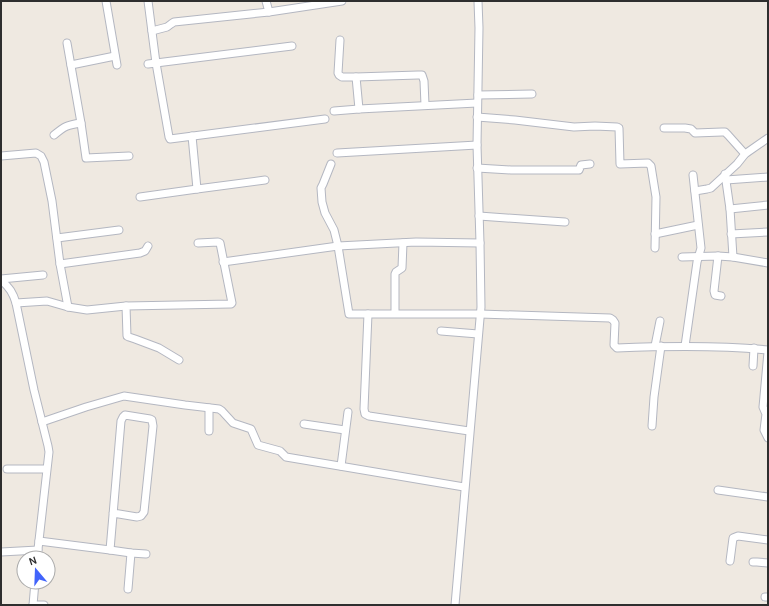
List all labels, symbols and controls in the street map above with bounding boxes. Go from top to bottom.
north arrow [16,550,56,590]
text: N [27,554,39,568]

